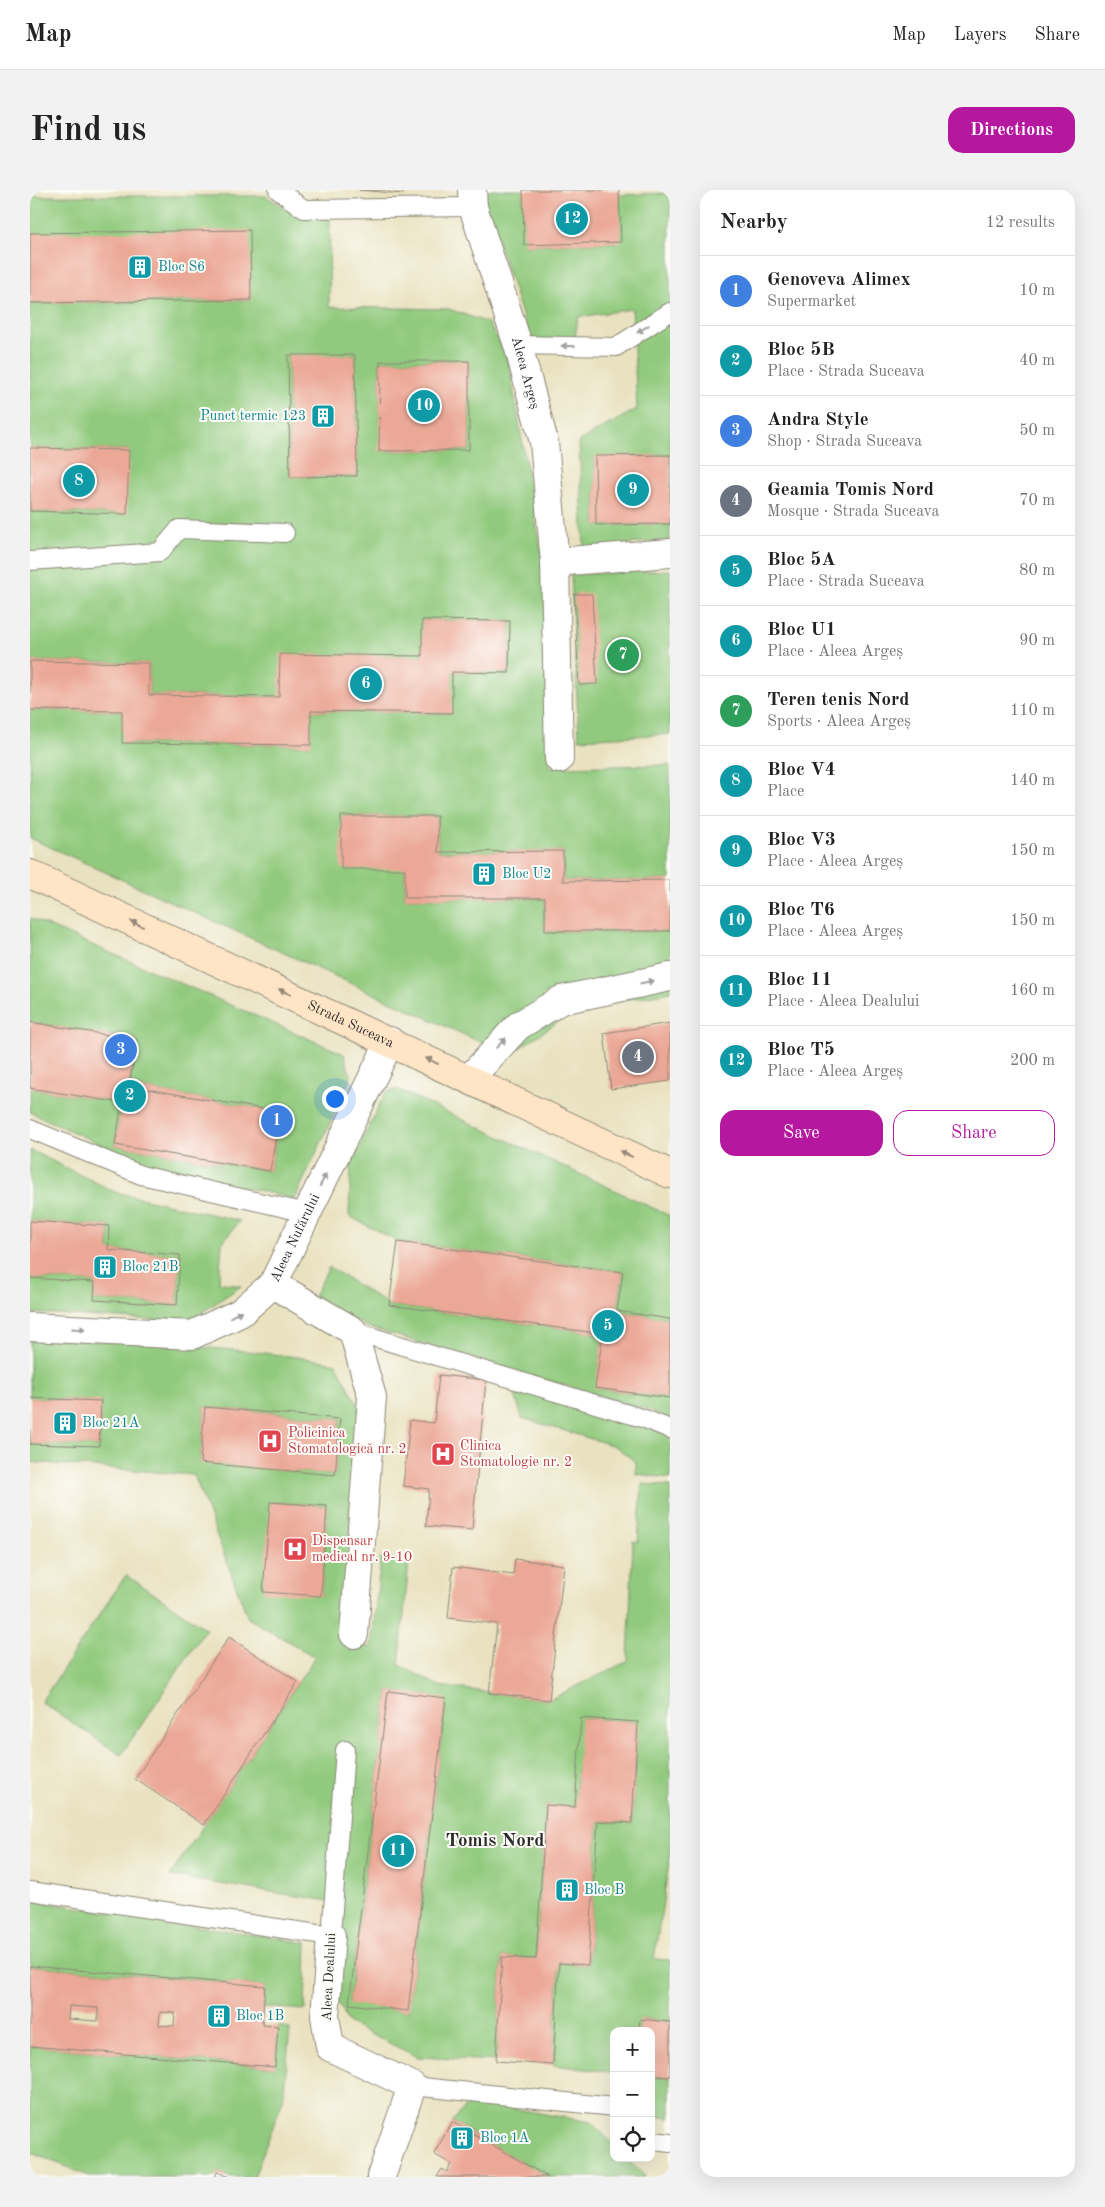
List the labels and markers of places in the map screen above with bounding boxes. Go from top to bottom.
pin: 12 [556,200,588,238]
building icon: Bloc S6 [127,254,153,280]
place label: Bloc S6 [158,260,205,274]
pin: 10 [408,387,440,425]
building icon: Punct termic 123 [310,403,336,429]
place label: Punct termic 123 [200,409,306,423]
pin: 8 [63,462,95,500]
pin: 9 [617,471,649,509]
pin: 7 [607,636,639,674]
pin: 6 [350,665,382,703]
building icon: Bloc U2 [471,861,497,887]
place label: Bloc U2 [502,867,551,881]
pin: 3 [105,1031,137,1069]
pin: 4 [622,1038,654,1076]
pin: 2 [114,1077,146,1115]
pin: 1 [261,1102,293,1140]
building icon: Bloc 21B [92,1254,118,1280]
place label: Bloc 21B [122,1260,178,1274]
pin: 5 [592,1307,624,1345]
building icon: Bloc 21A [52,1410,78,1436]
place label: Bloc 21A [82,1416,140,1430]
place label: Policinica Stomatologică nr. 2 [288,1426,407,1456]
hospital icon: Policinica Stomatologică nr. 2 [257,1428,283,1454]
place label: Clinica Stomatologie nr. 2 [460,1439,572,1469]
hospital icon: Clinica Stomatologie nr. 2 [430,1441,456,1467]
place label: Dispensar medical nr. 9-10 [312,1534,412,1564]
hospital icon: Dispensar medical nr. 9-10 [282,1536,308,1562]
pin: 11 [382,1832,414,1870]
building icon: Bloc B [554,1877,580,1903]
place label: Bloc B [584,1883,624,1897]
building icon: Bloc 1B [206,2003,232,2029]
place label: Bloc 1B [236,2009,284,2023]
building icon: Bloc 1A [449,2125,475,2151]
place label: Bloc 1A [480,2131,530,2145]

